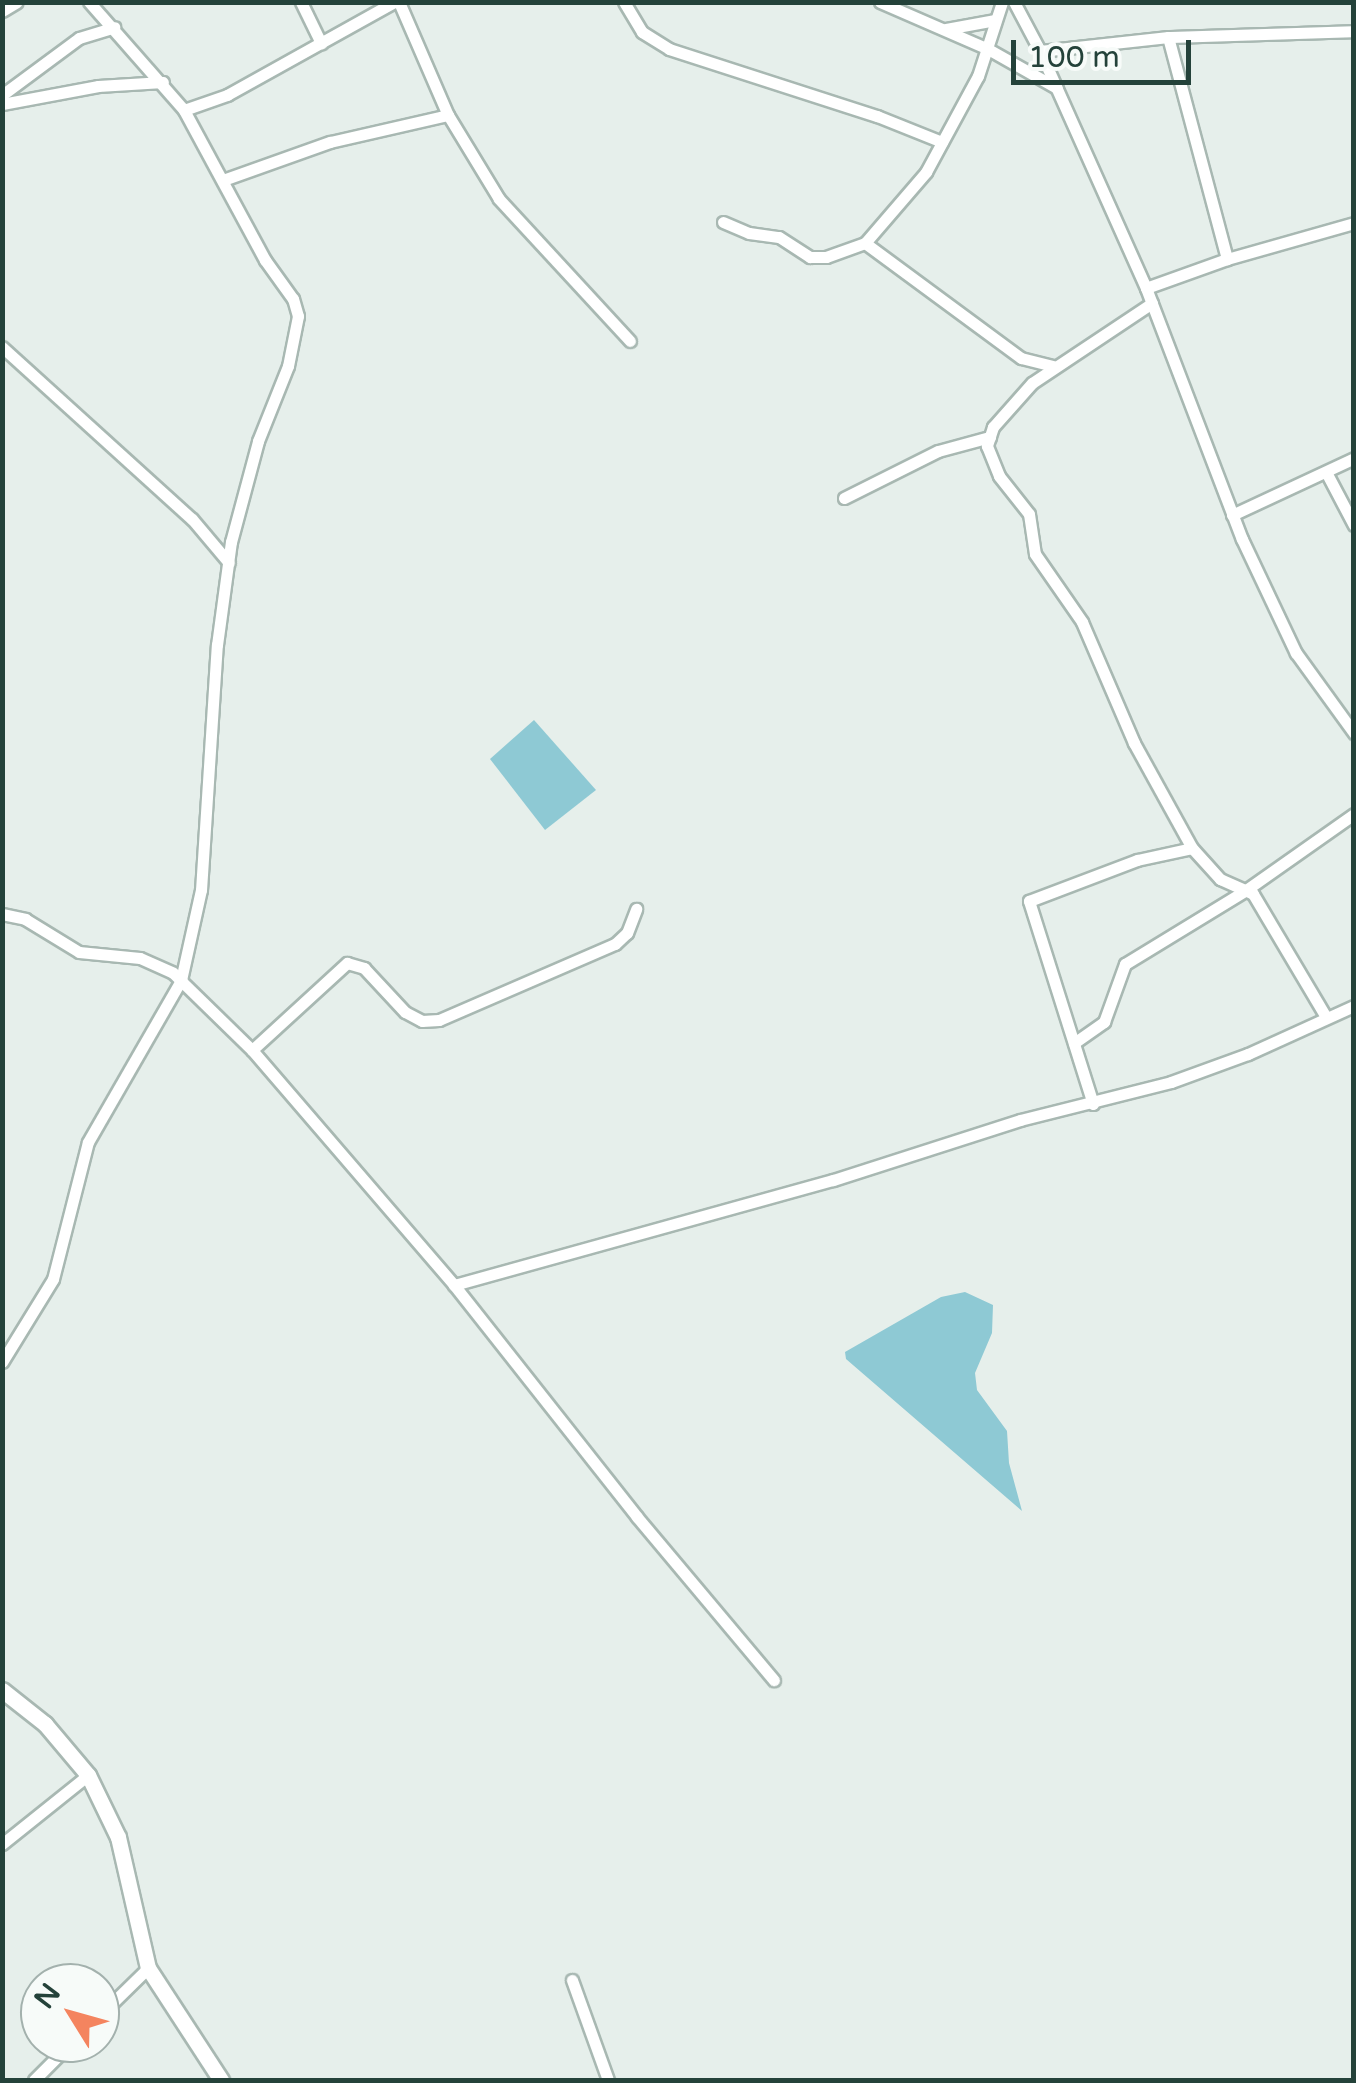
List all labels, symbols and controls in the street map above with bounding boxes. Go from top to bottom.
scale bar [1016,20,1196,82]
text: 100 m [1028,39,1120,76]
north arrow [20,1963,120,2063]
text: N [27,1977,68,2015]

